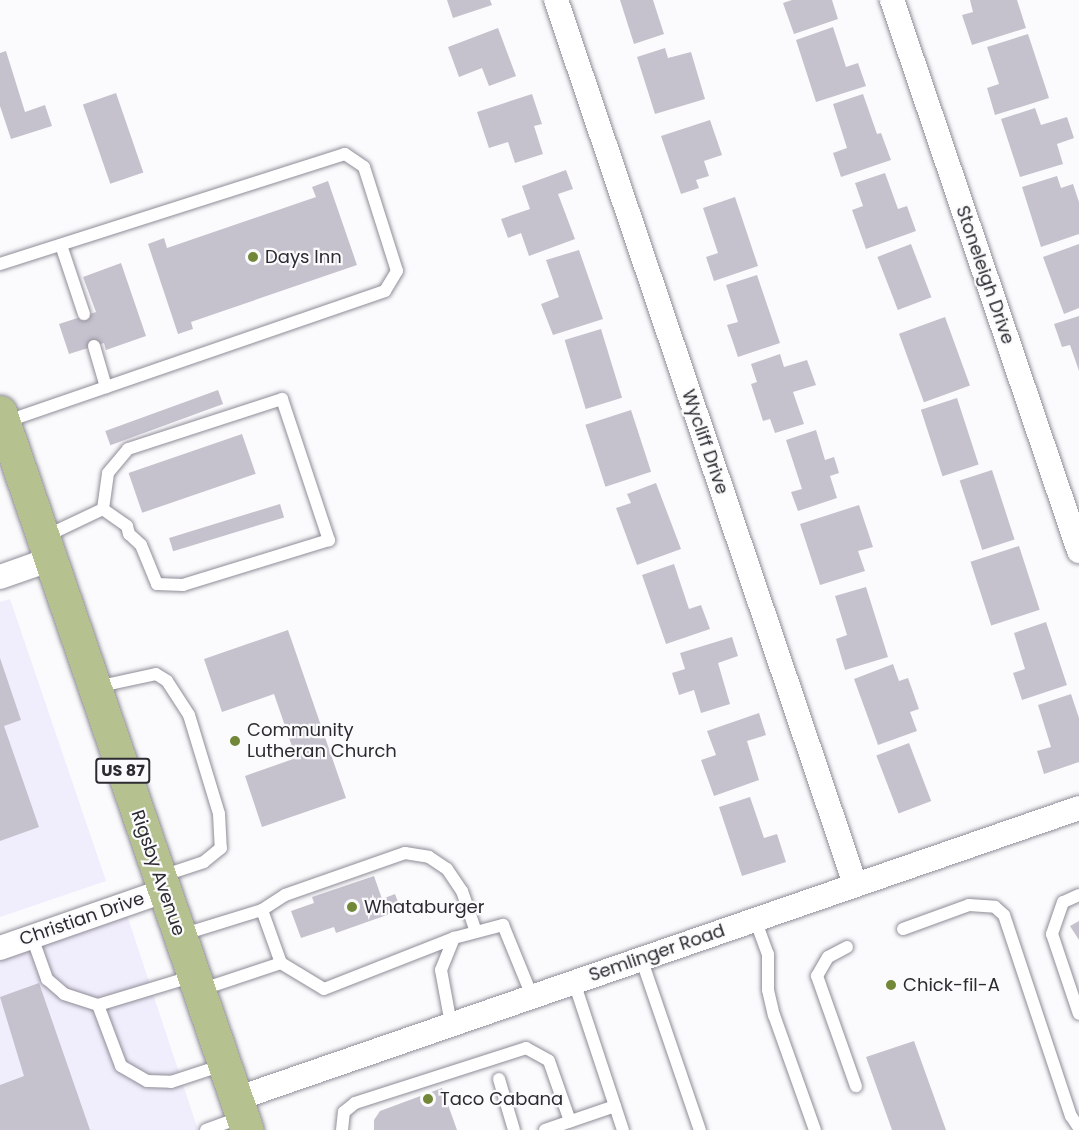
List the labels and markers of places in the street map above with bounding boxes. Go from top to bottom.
place label: Days Inn [265,246,342,268]
marker: Days Inn [246,250,260,264]
place label: Community Lutheran Church [247,720,397,762]
marker: Community Lutheran Church [228,734,242,748]
place label: Whataburger [364,896,484,918]
marker: Whataburger [345,900,359,914]
place label: Chick-fil-A [903,974,1000,996]
marker: Chick-fil-A [884,978,898,992]
place label: Taco Cabana [440,1088,563,1110]
marker: Taco Cabana [421,1092,435,1106]

